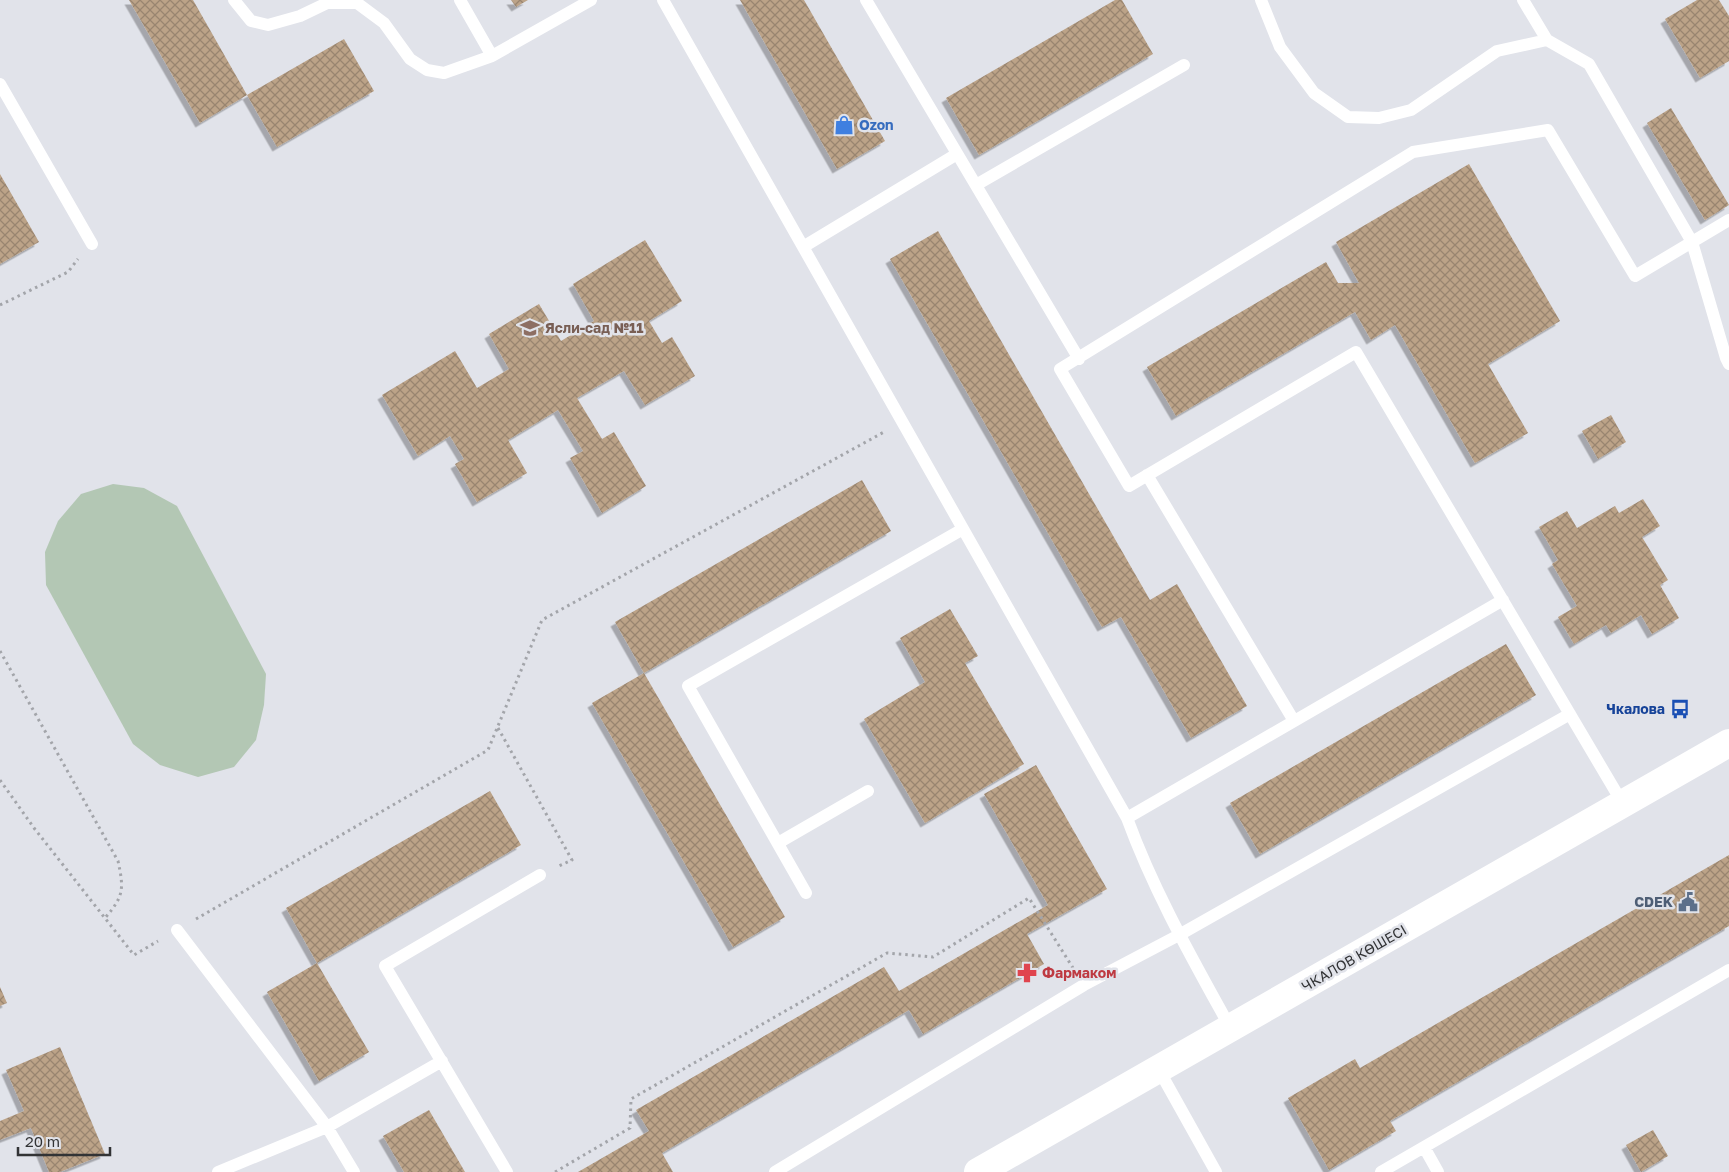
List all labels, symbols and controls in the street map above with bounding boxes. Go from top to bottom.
shop icon: Ozon [833,114,855,136]
place label: Ozon [859,116,894,133]
school or university icon: Ясли-сад №11 [519,317,541,339]
place label: Ясли-сад №11 [545,319,643,336]
bus stop icon: Чкалова [1669,698,1691,720]
place label: Чкалова [1606,700,1665,717]
public building icon: CDEK [1677,891,1699,913]
place label: CDEK [1634,893,1673,910]
street label: ЧКАЛОВ КӨШЕСІ [1298,921,1409,994]
pharmacy icon: Фармаком [1016,962,1038,984]
place label: Фармаком [1042,964,1116,981]
scale bar [18,1124,110,1156]
text: 20 m [25,1132,60,1150]

